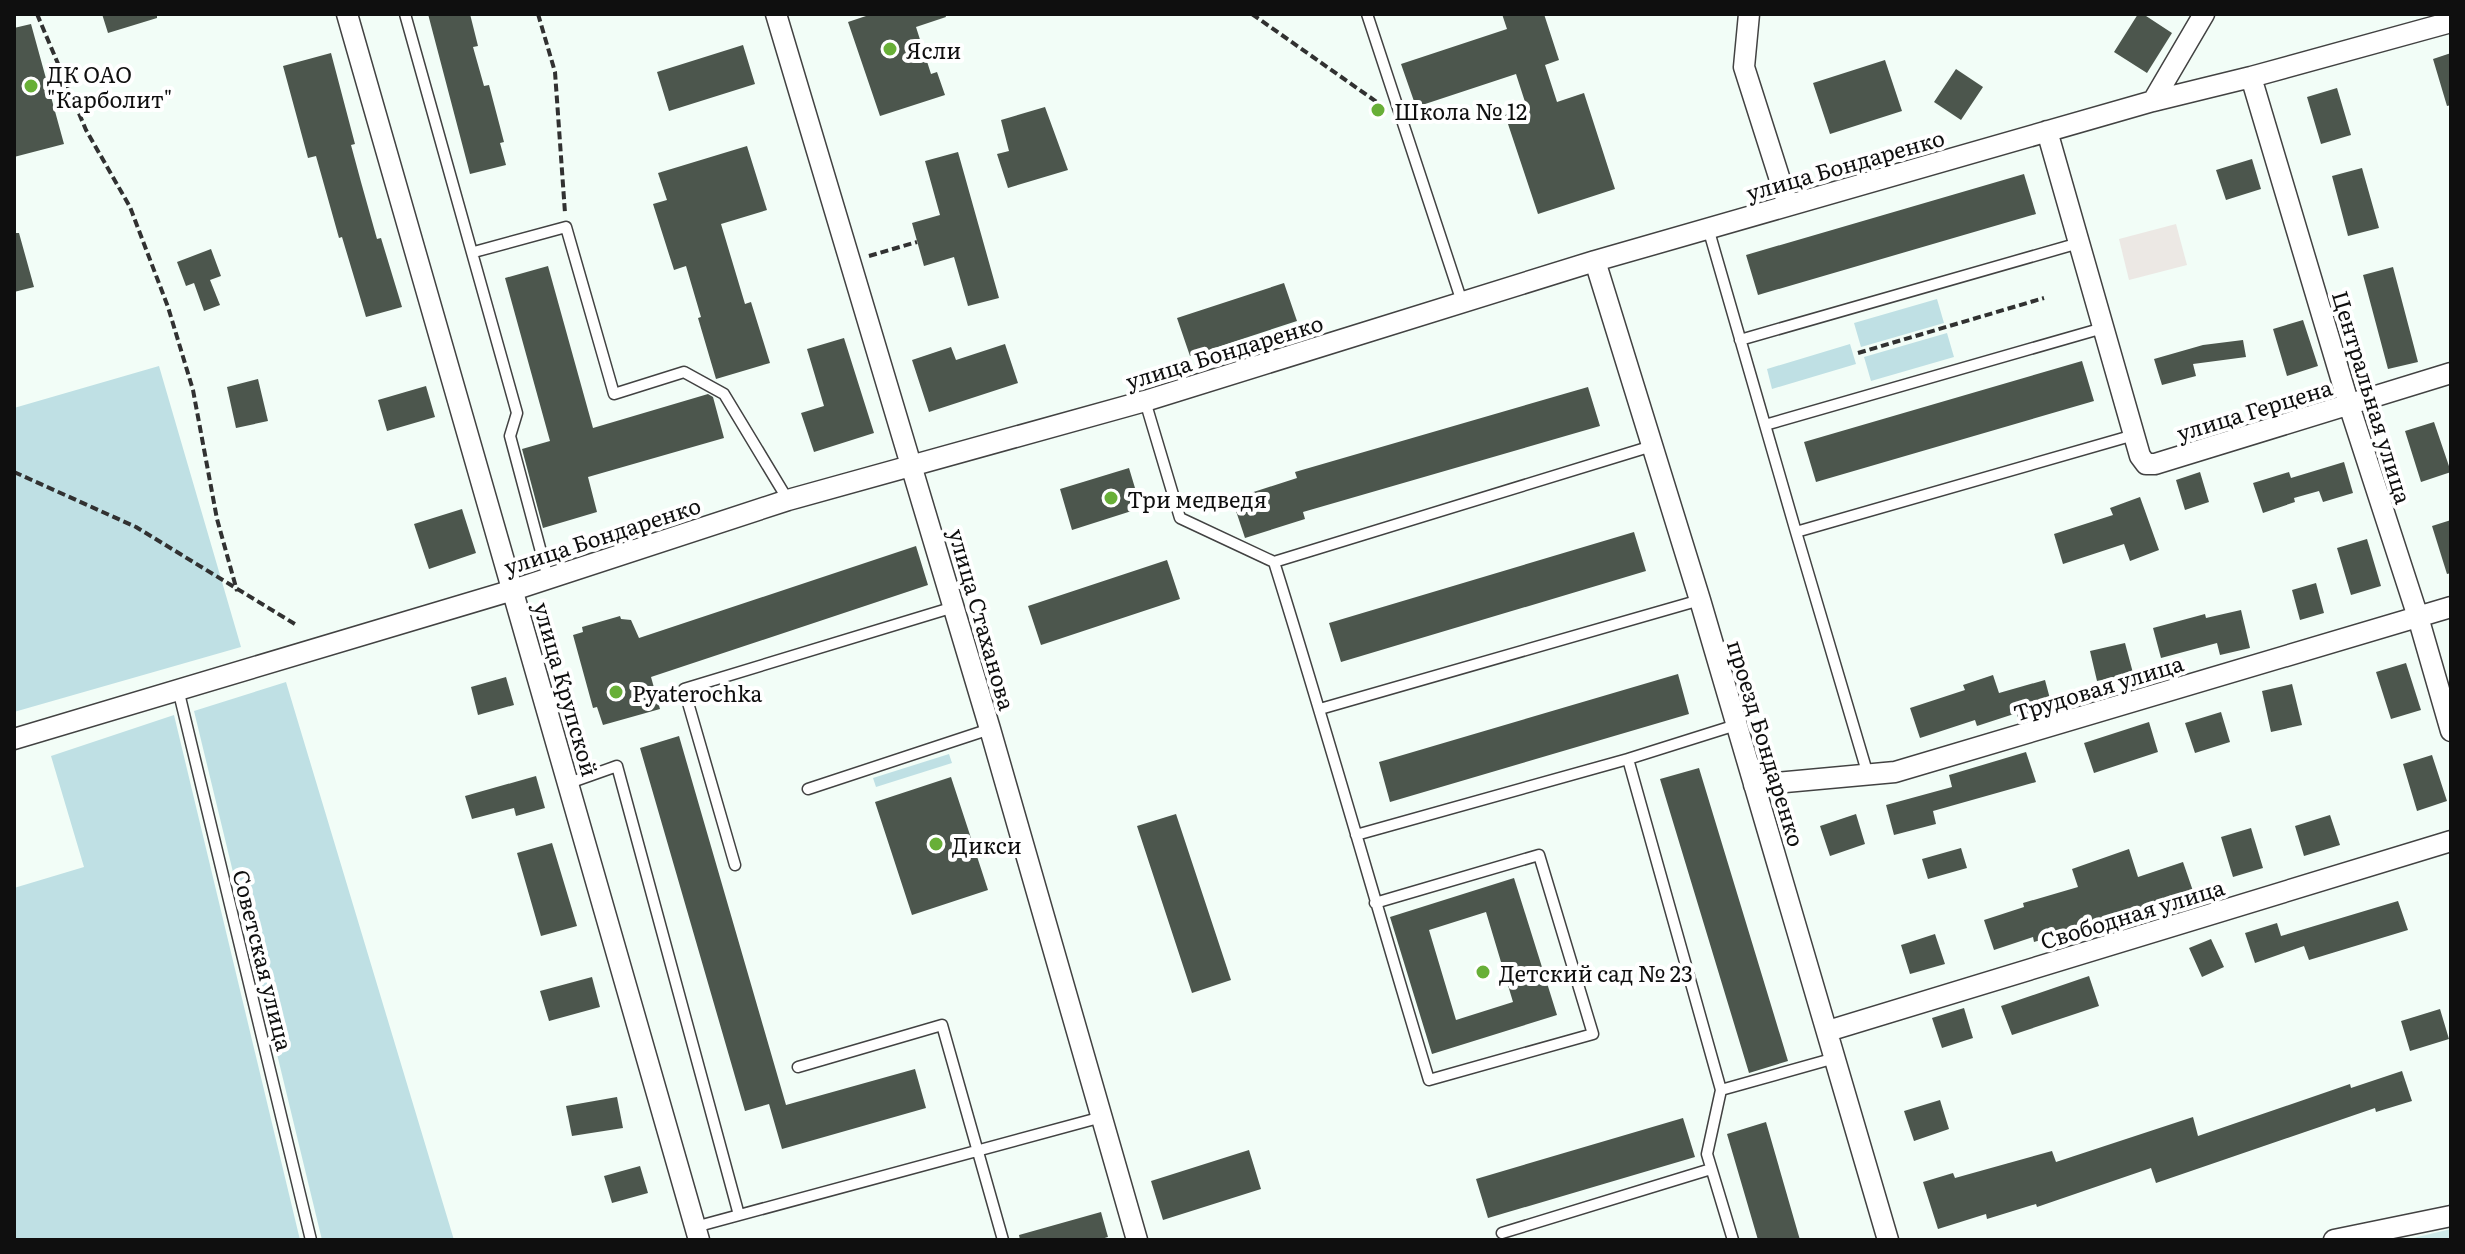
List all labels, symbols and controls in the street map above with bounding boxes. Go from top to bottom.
place label: Ясли [906,33,961,66]
marker: Ясли [881,40,899,58]
place label: ДК ОАО "Карболит" [47,57,172,115]
marker: ДК ОАО "Карболит" [22,77,40,95]
place label: Школа № 12 [1394,94,1527,127]
marker: Школа № 12 [1369,101,1387,119]
street label: улица Бондаренко [1742,120,1948,208]
street label: Центральная улица [2325,286,2421,508]
street label: улица Бондаренко [1121,305,1327,397]
street label: улица Герцена [2172,370,2336,448]
place label: Три медведя [1127,482,1267,515]
street label: улица Бондаренко [499,488,705,582]
marker: Три медведя [1102,489,1120,507]
street label: улица Стаханова [941,524,1025,714]
street label: улица Крупской [526,598,608,780]
street label: проезд Бондаренко [1720,636,1814,850]
street label: Трудовая улица [2009,645,2187,729]
place label: Pyaterochka [632,676,763,709]
marker: Pyaterochka [607,683,625,701]
place label: Дикси [952,828,1022,861]
marker: Дикси [927,835,945,853]
street label: Советская улица [226,866,302,1054]
street label: Свободная улица [2036,869,2228,957]
place label: Детский сад № 23 [1499,956,1693,989]
marker: Детский сад № 23 [1474,963,1492,981]

